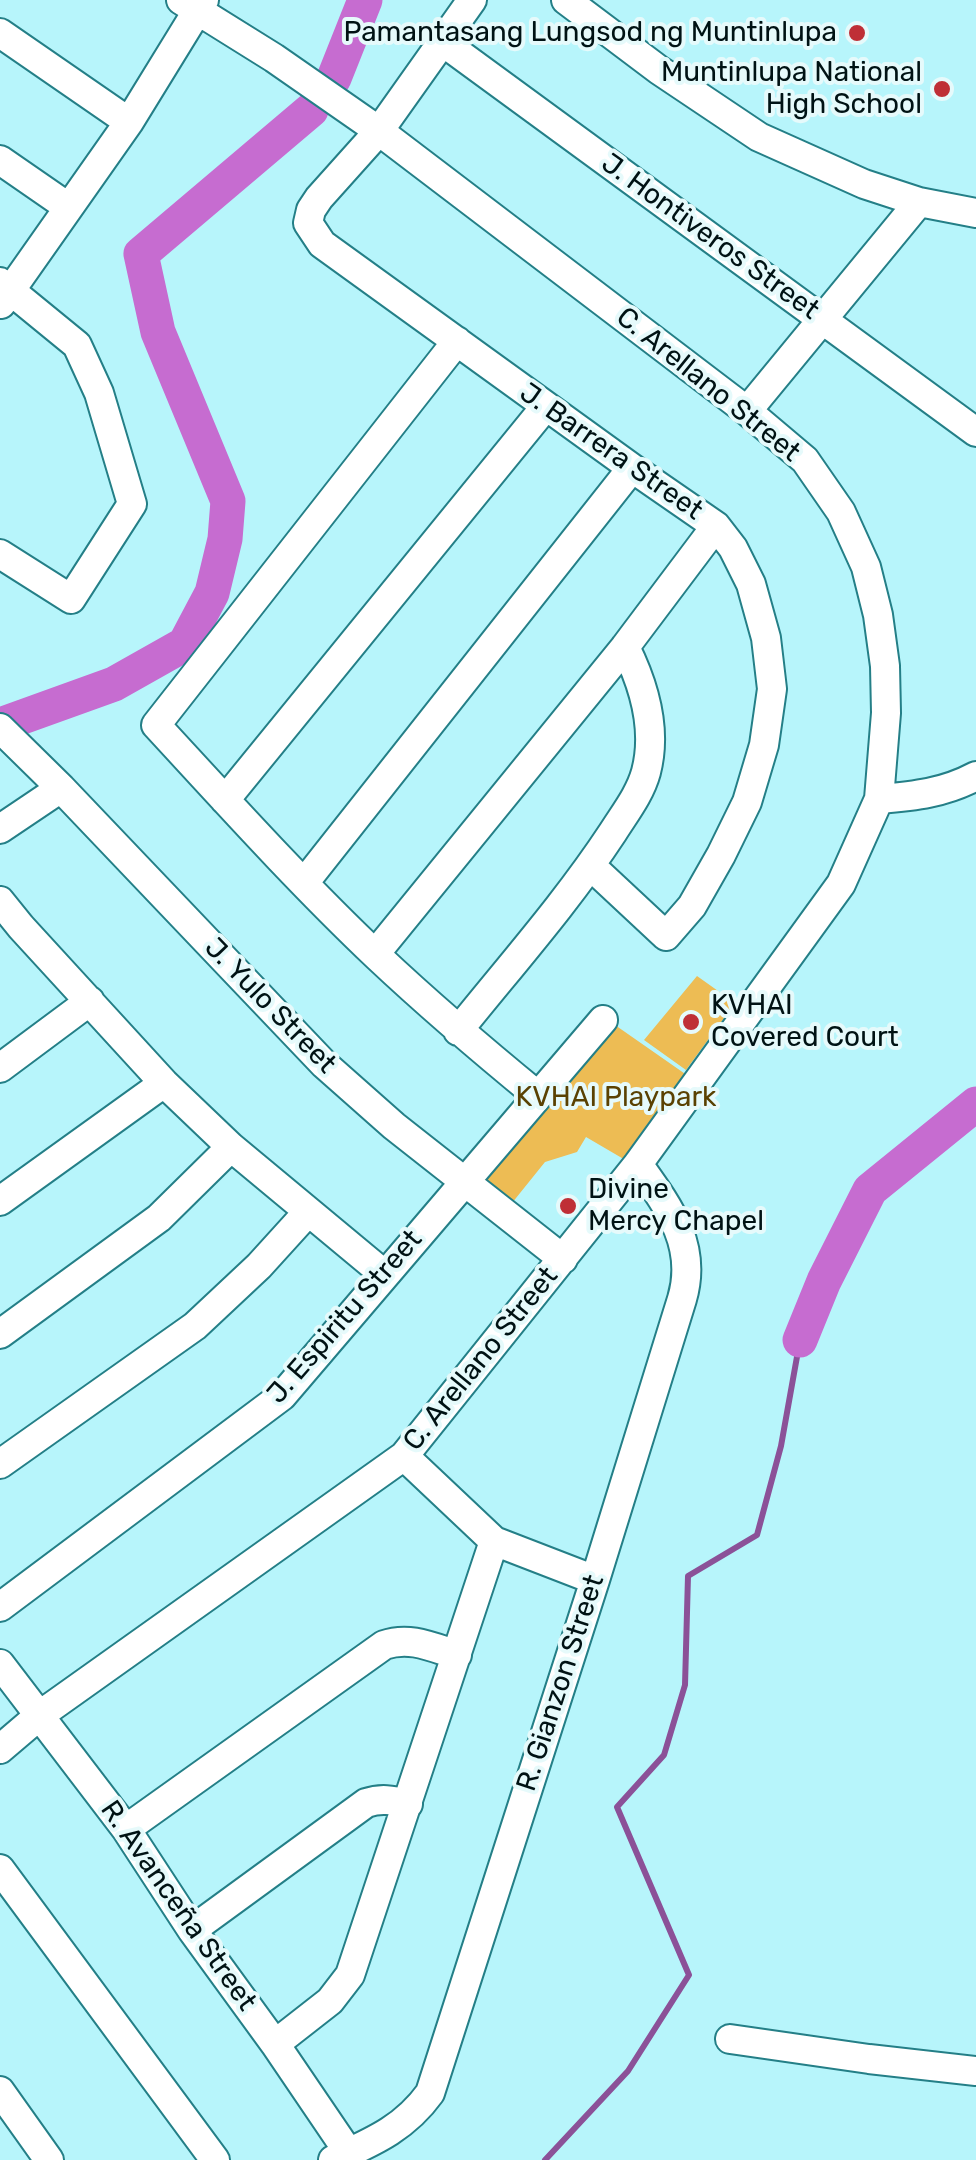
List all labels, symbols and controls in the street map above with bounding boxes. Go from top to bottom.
place label: Pamantasang Lungsod ng Muntinlupa [343,16,837,50]
marker: Pamantasang Lungsod ng Muntinlupa [846,22,868,44]
place label: Muntinlupa National High School [661,56,922,122]
marker: Muntinlupa National High School [931,78,953,100]
street label: J. Hontiveros Street [595,147,825,327]
street label: C. Arellano Street [609,301,807,469]
street label: J. Barrera Street [513,376,709,528]
street label: J. Yulo Street [197,931,343,1081]
place label: KVHAI Covered Court [711,989,899,1055]
marker: KVHAI Covered Court [680,1011,702,1033]
park label: KVHAI Playpark [515,1081,717,1115]
place label: Divine Mercy Chapel [588,1173,764,1239]
marker: Divine Mercy Chapel [557,1195,579,1217]
street label: J. Espiritu Street [261,1223,429,1411]
street label: C. Arellano Street [397,1260,565,1458]
street label: R. Gianzon Street [510,1571,612,1795]
street label: R. Avanceña Street [93,1794,263,2018]

